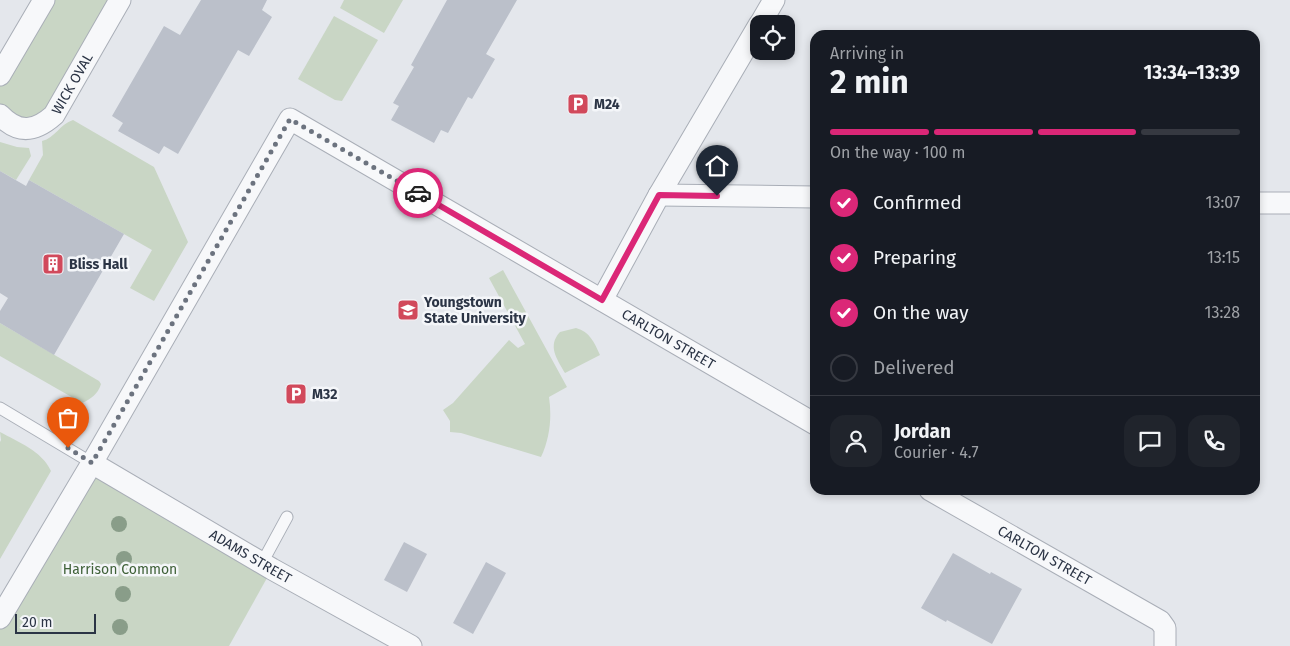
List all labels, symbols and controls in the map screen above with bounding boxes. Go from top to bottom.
map controls [750,15,795,60]
button: locate [750,15,795,60]
text: Arriving in [830,44,904,63]
street label: WICK OVAL [48,50,97,118]
text: 13:34–13:39 [1143,61,1240,84]
text: 2 min [830,63,909,101]
parking icon: M24 [566,92,590,116]
place label: M24 [594,96,620,113]
text: On the way · 100 m [830,143,965,162]
pin [696,145,738,196]
icon: home [703,152,731,180]
courier [393,168,443,218]
icon: car [404,179,432,207]
icon: check [830,189,858,217]
text: Confirmed [873,191,962,214]
text: 13:07 [1206,193,1240,212]
icon: check [830,244,858,272]
text: Preparing [873,246,956,269]
text: 13:15 [1207,248,1240,267]
building icon: Bliss Hall [41,252,65,276]
place label: Bliss Hall [69,256,129,273]
place label: Youngstown State University [423,294,527,327]
school or university icon: Youngstown State University [396,298,420,322]
icon: check [830,299,858,327]
text: On the way [873,301,969,324]
text: 13:28 [1205,303,1240,322]
street label: CARLTON STREET [619,306,719,374]
text: Delivered [873,356,955,379]
parking icon: M32 [284,382,308,406]
place label: M32 [312,386,337,403]
pin [47,397,89,448]
icon: bag [54,404,82,432]
button: person [830,415,882,467]
button: chat [1124,415,1176,467]
button: phone [1188,415,1240,467]
text: Jordan [894,420,951,443]
text: Courier · 4.7 [894,443,979,462]
street label: CARLTON STREET [995,522,1095,590]
street label: ADAMS STREET [206,526,295,588]
park label: Harrison Common [63,561,177,578]
scale bar [15,611,96,634]
text: 20 m [22,614,52,631]

